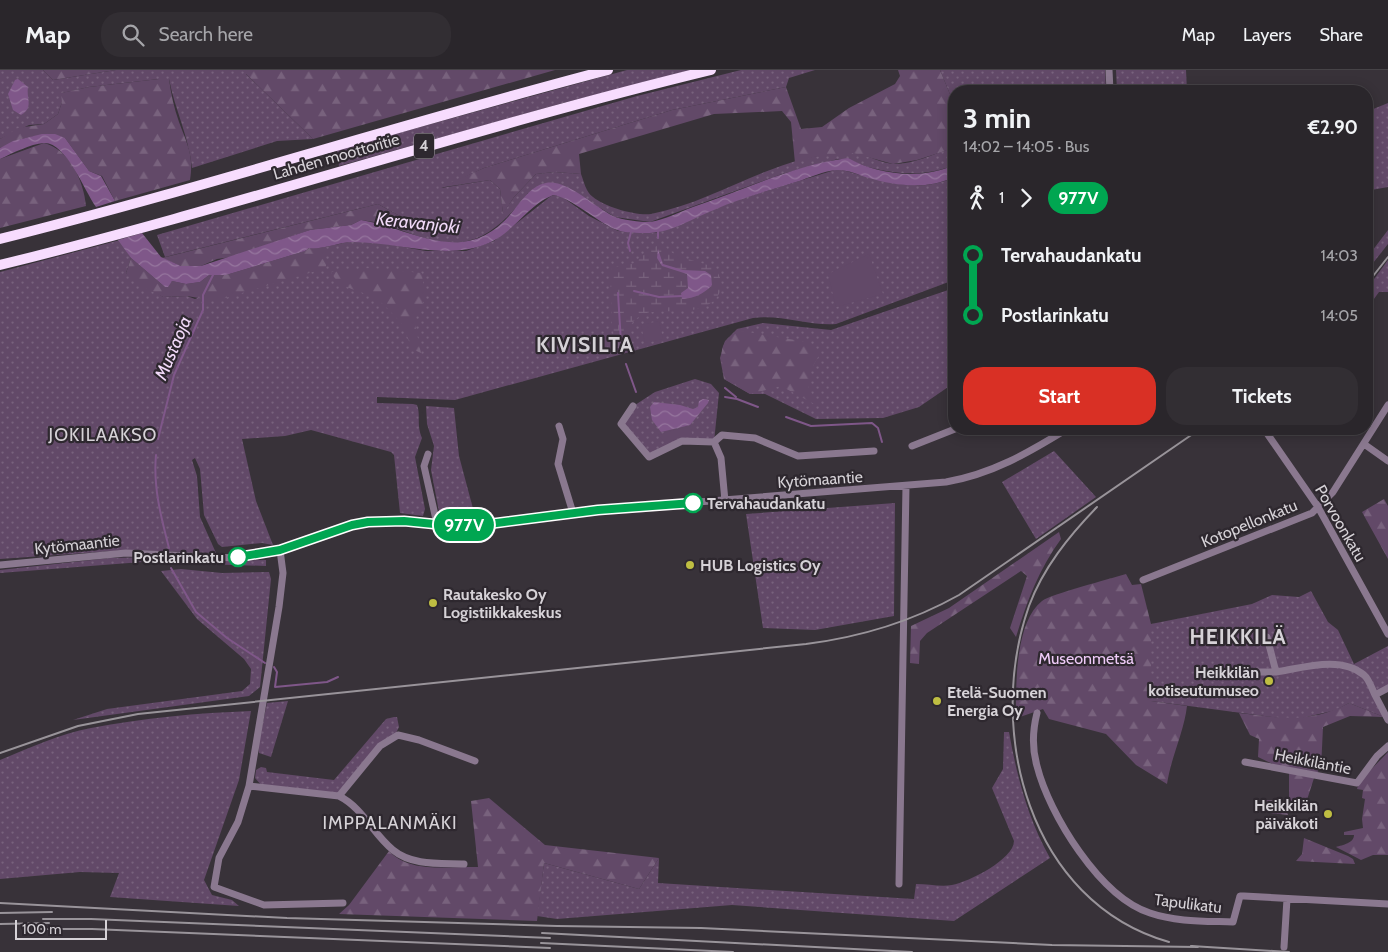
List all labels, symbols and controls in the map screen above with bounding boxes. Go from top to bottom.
search box [101,12,451,57]
text: Map [25,20,71,49]
icon: search [119,21,147,49]
text: Search here [159,23,253,46]
text: Map [1182,24,1215,46]
text: Layers [1243,24,1292,46]
text: Share [1320,24,1363,46]
text: 3 min [963,101,1031,135]
text: €2.90 [1308,116,1358,139]
street label: Lahden moottoritie [271,129,401,184]
road number: 4 [414,134,434,158]
text: 14:02 – 14:05 · Bus [963,137,1089,156]
icon: walk [963,184,991,212]
icon: forward [1012,184,1040,212]
text: 977V [1058,187,1098,209]
text: 1 [999,188,1004,207]
water label: Keravanjoki [375,208,462,238]
text: Tervahaudankatu [1001,244,1142,267]
text: 14:03 [1320,246,1358,265]
text: Postlarinkatu [1001,304,1109,327]
text: 14:05 [1320,306,1358,325]
water label: Mustaoja [149,313,196,384]
district label: KIVISILTA [536,332,634,357]
button: Start [963,367,1156,425]
button: Tickets [1166,367,1358,425]
district label: JOKILAAKSO [48,424,157,446]
street label: Kytömaantie [777,467,863,492]
street label: Porvoonkatu [1311,481,1370,565]
marker: Tervahaudankatu [683,493,703,513]
place label: Tervahaudankatu [707,494,825,513]
street label: Kotopellonkatu [1198,496,1300,551]
line badge: 977V [429,509,499,541]
text: 977V [444,514,484,536]
street label: Kytömaantie [34,531,121,558]
marker: Postlarinkatu [228,547,248,567]
place label: Postlarinkatu [133,548,224,567]
place label: HUB Logistics Oy [700,556,821,575]
marker: HUB Logistics Oy [684,559,696,571]
place label: Rautakesko Oy Logistiikkakeskus [443,585,562,622]
marker: Rautakesko Oy Logistiikkakeskus [427,597,439,609]
district label: HEIKKILÄ [1189,624,1287,649]
park label: Museonmetsä [1038,649,1134,668]
place label: Heikkilän kotiseutumuseo [1148,663,1259,700]
marker: Heikkilän kotiseutumuseo [1263,675,1275,687]
place label: Etelä-Suomen Energia Oy [947,683,1047,720]
marker: Etelä-Suomen Energia Oy [931,695,943,707]
street label: Heikkiläntie [1273,745,1353,778]
place label: Heikkilän päiväkoti [1254,796,1318,833]
marker: Heikkilän päiväkoti [1322,808,1334,820]
district label: IMPPALANMÄKI [322,812,458,834]
street label: Tapulikatu [1153,890,1223,917]
scale bar [15,917,108,940]
text: 100 m [22,920,62,938]

